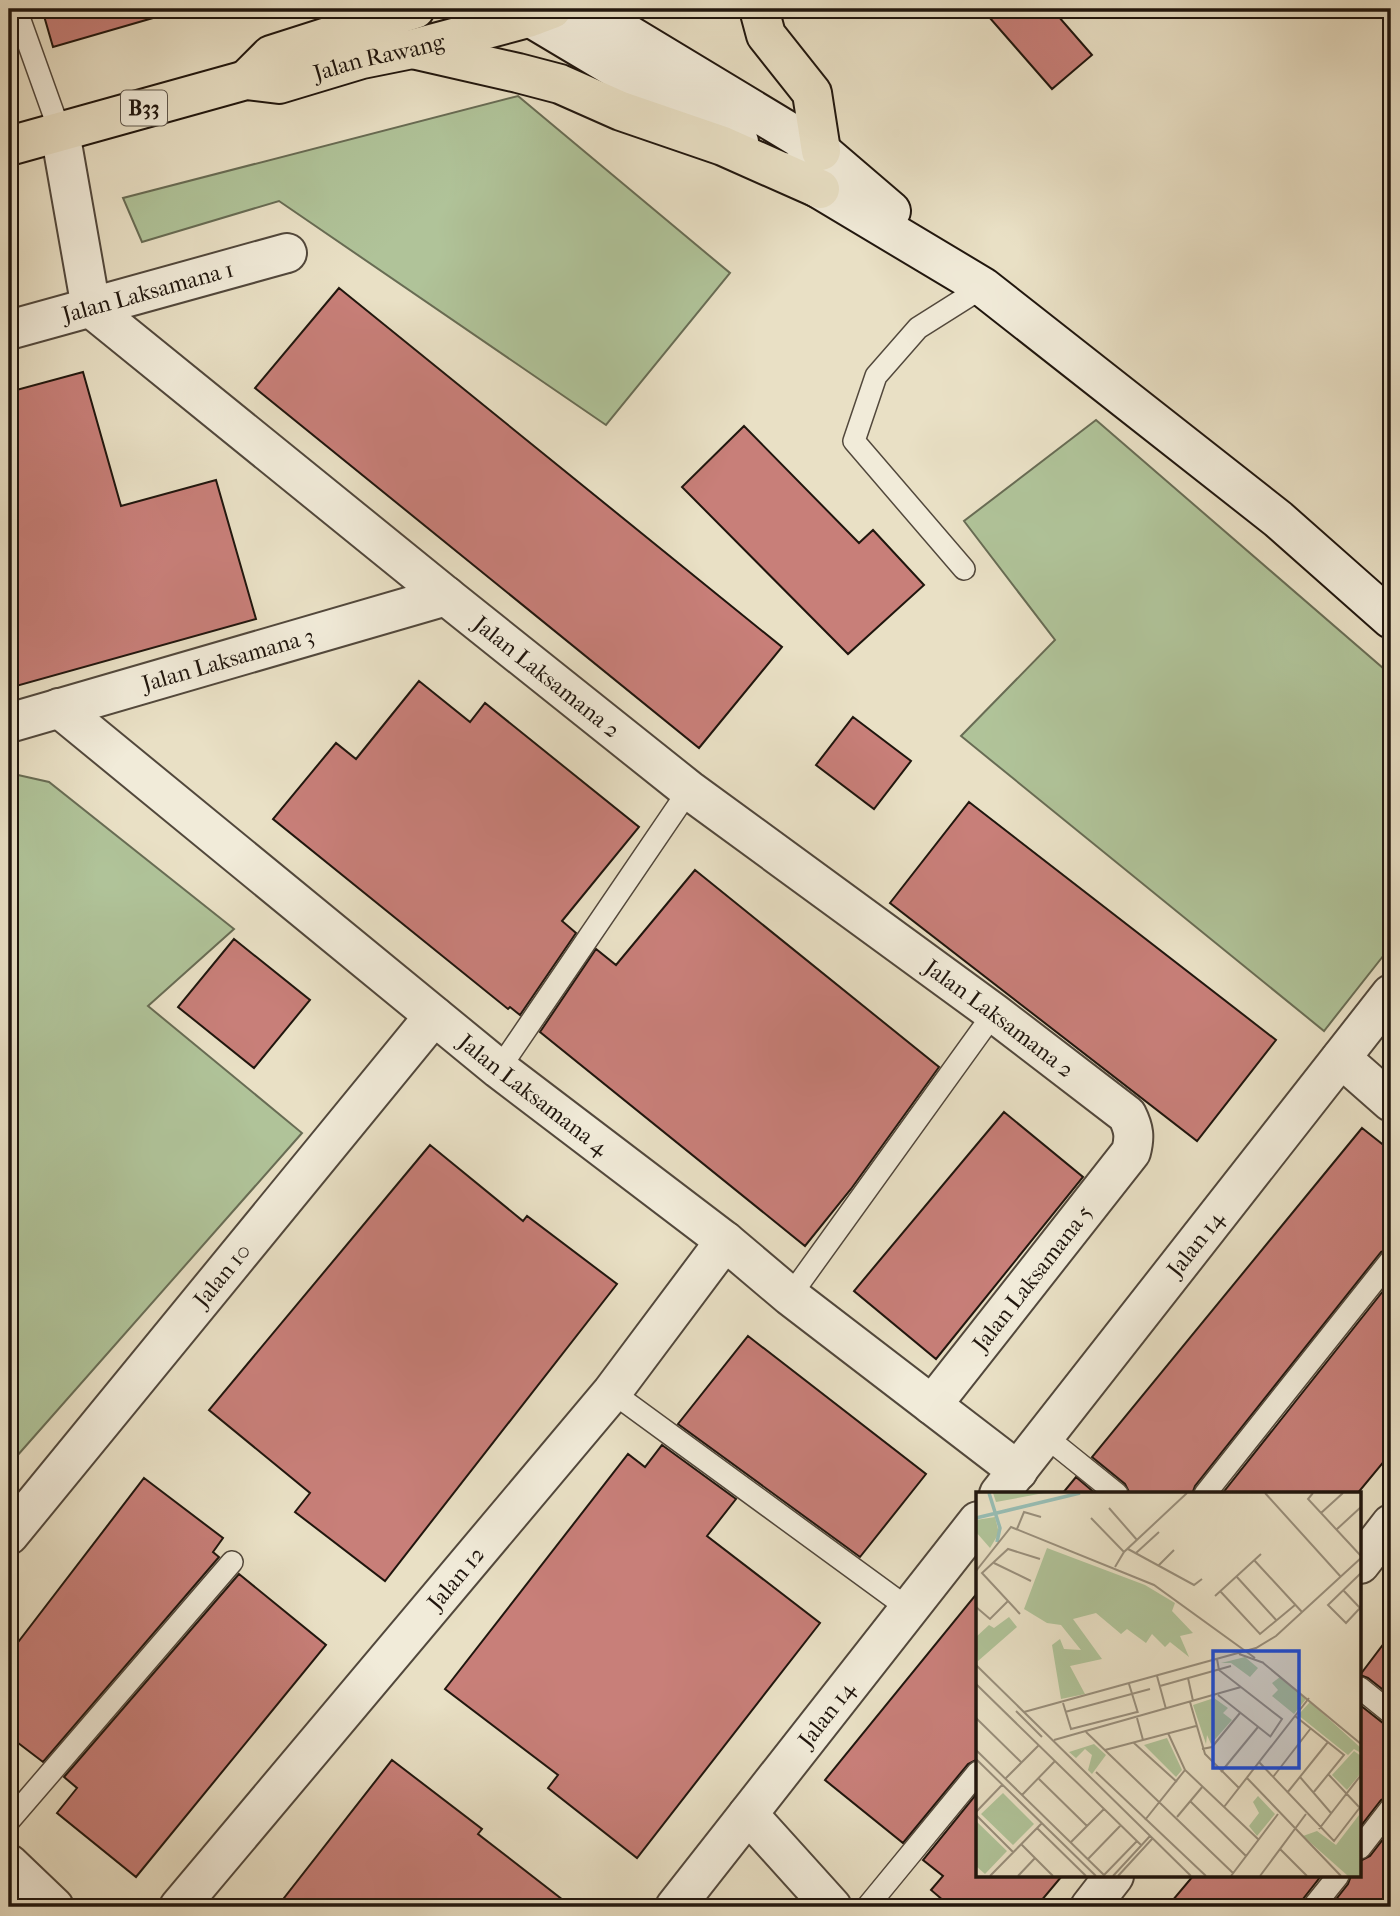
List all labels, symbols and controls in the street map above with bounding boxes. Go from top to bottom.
street label: Jalan Rawang [308,28,448,87]
road number: B33 [121,90,167,126]
street label: Jalan Laksamana 1 [57,255,237,329]
street label: Jalan Laksamana 2 [466,609,626,744]
street label: Jalan Laksamana 3 [137,622,317,698]
street label: Jalan Laksamana 2 [917,953,1079,1084]
street label: Jalan Laksamana 4 [451,1027,614,1162]
street label: Jalan Laksamana 5 [966,1200,1098,1358]
street label: Jalan 14 [1160,1205,1231,1284]
street label: Jalan 10 [187,1238,256,1314]
inset map [976,1492,1362,1878]
street label: Jalan 12 [421,1541,490,1617]
street label: Jalan 14 [791,1675,862,1754]

